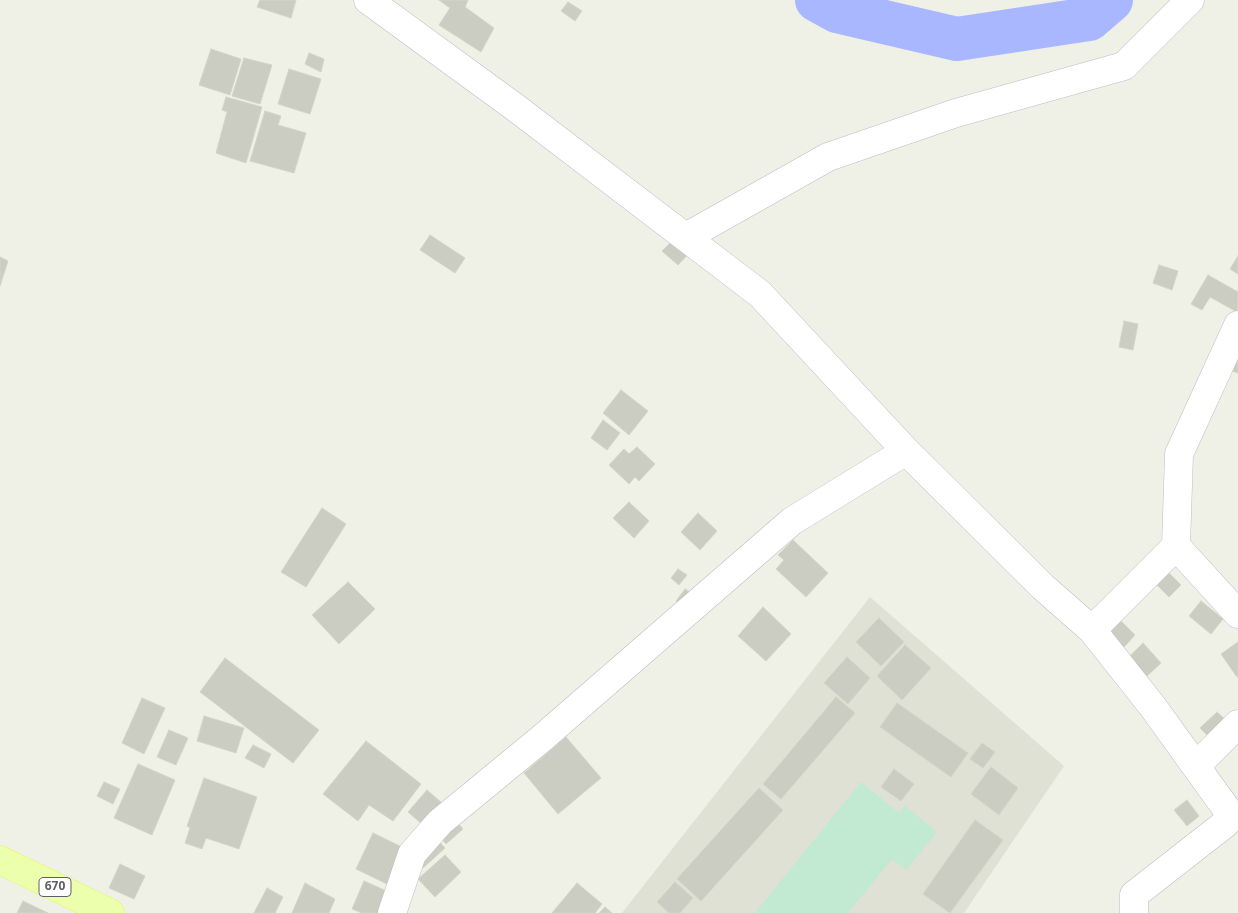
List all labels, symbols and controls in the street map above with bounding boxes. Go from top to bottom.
road number: 670 [39,878,71,896]

